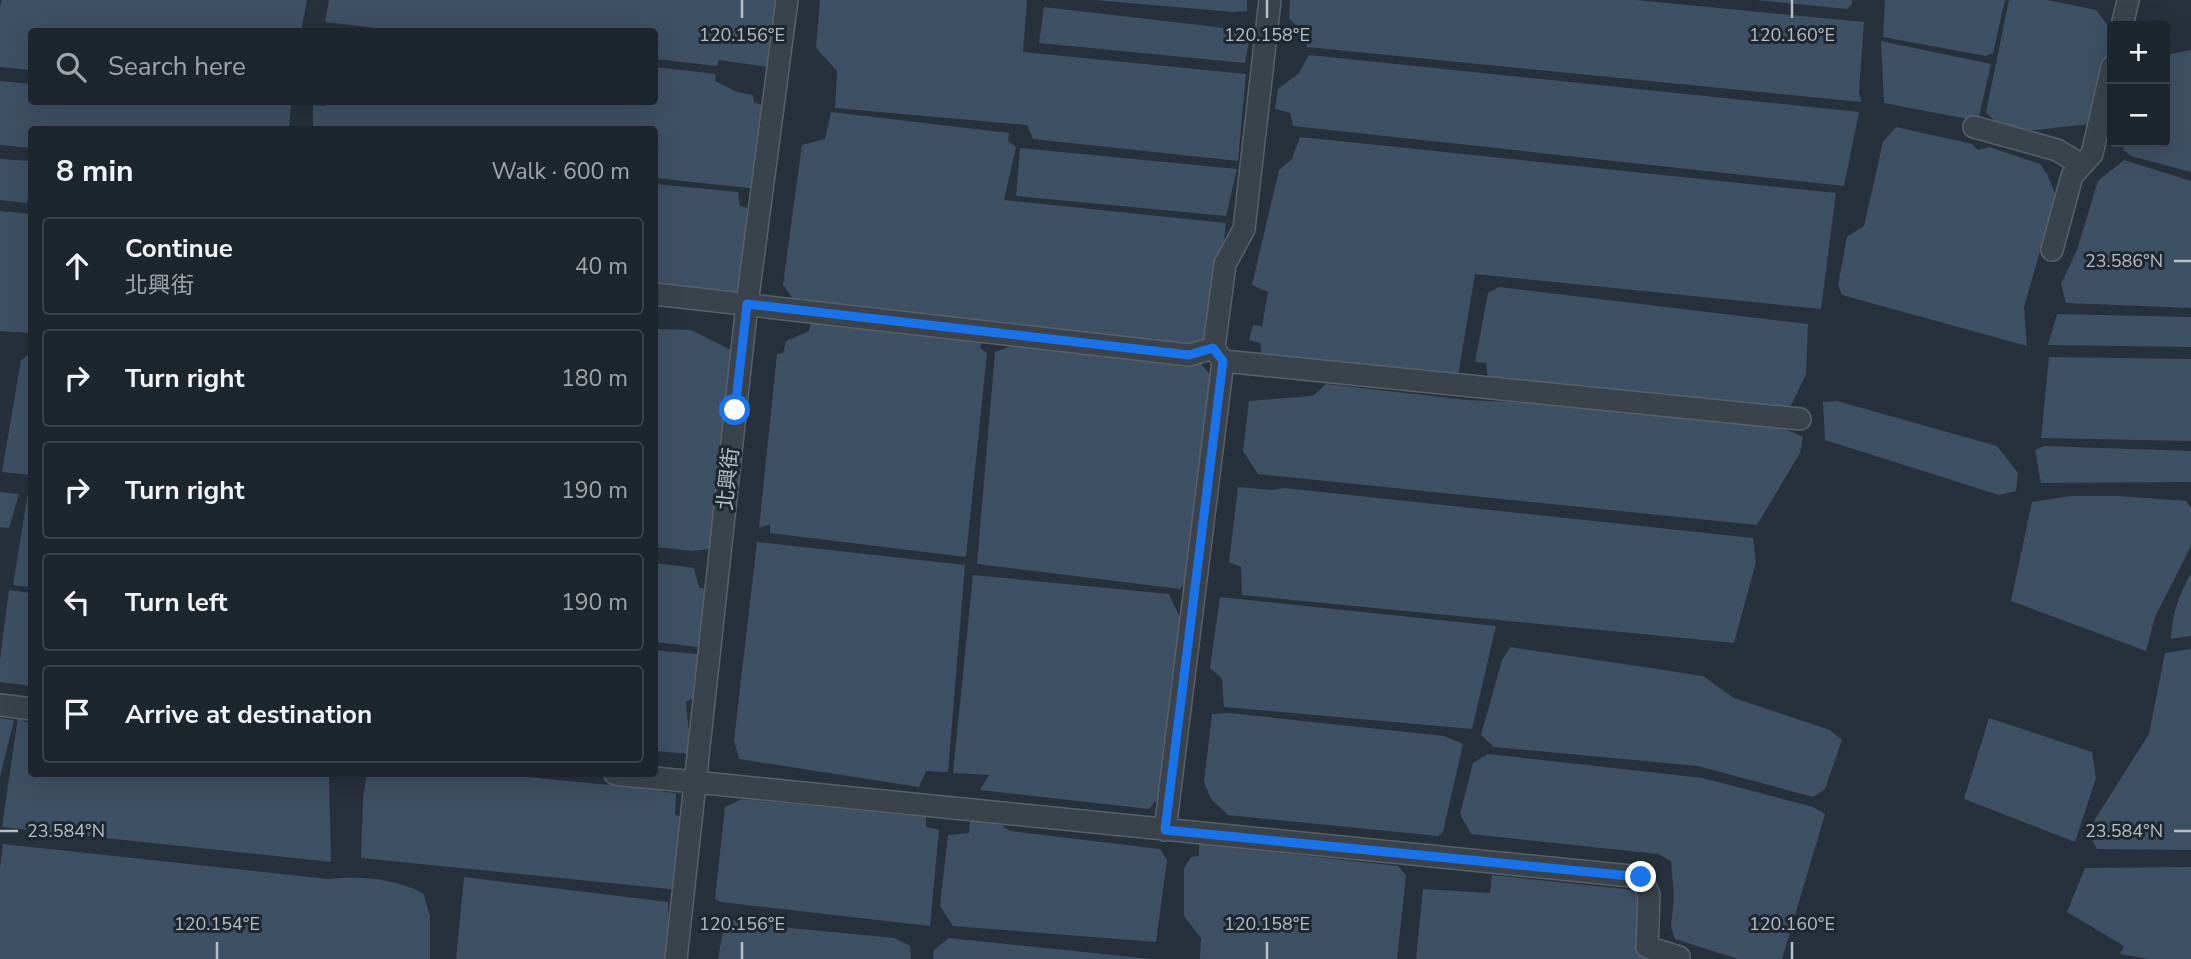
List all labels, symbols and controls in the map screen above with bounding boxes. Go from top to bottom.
map controls [2107,21,2170,147]
button: + [2107,21,2170,84]
text: 120.156°E [699,23,785,47]
text: 120.158°E [1224,23,1310,47]
text: 120.160°E [1749,23,1835,47]
search box [28,28,658,105]
icon: search [52,48,90,86]
text: Search here [108,49,246,84]
button: − [2107,84,2170,147]
text: 8 min [56,151,134,192]
text: Walk · 600 m [491,156,630,187]
text: Continue [125,231,233,266]
icon: ahead [58,247,96,285]
text: 23.586°N [2085,249,2163,273]
text: 40 m [575,251,628,282]
text: 北興街 [125,270,194,301]
icon: right [58,359,96,397]
text: Turn right [125,361,244,396]
text: 180 m [561,363,628,394]
route start [719,394,750,425]
street label: 北興街 [711,446,745,512]
icon: right [58,471,96,509]
text: Turn right [125,473,244,508]
text: 190 m [561,475,628,506]
icon: left [58,583,96,621]
text: Turn left [125,585,228,620]
text: 190 m [561,587,628,618]
icon: arrive [58,695,96,733]
text: Arrive at destination [125,697,372,732]
text: 23.584°N [27,819,105,843]
text: 23.584°N [2085,819,2163,843]
route end [1625,861,1656,892]
text: 120.154°E [174,912,260,936]
text: 120.156°E [699,912,785,936]
text: 120.158°E [1224,912,1310,936]
text: 120.160°E [1749,912,1835,936]

